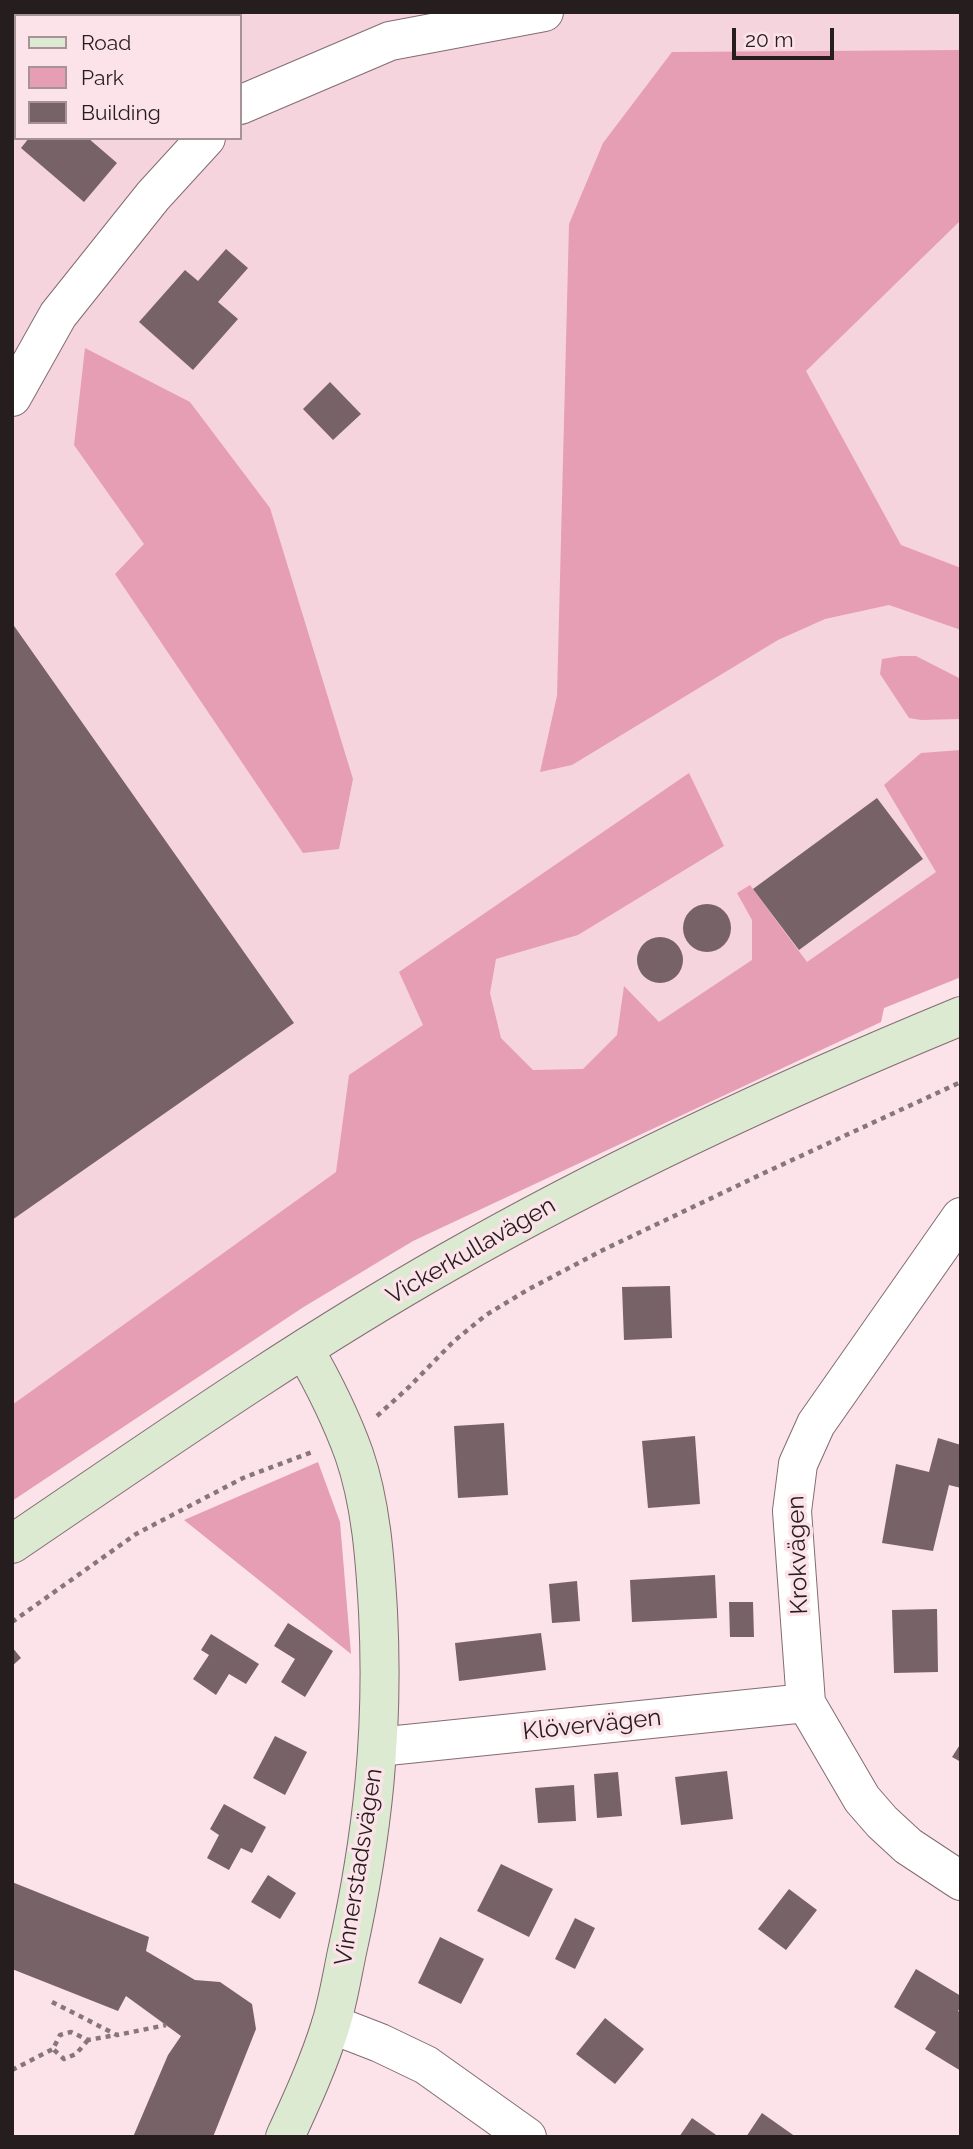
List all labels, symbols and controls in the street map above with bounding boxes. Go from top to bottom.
legend [14,14,242,140]
scale bar [735,14,836,58]
text: 20 m [745,27,793,52]
text: Road [81,30,131,55]
text: Park [81,65,124,90]
text: Building [81,100,161,125]
street label: Vickerkullavägen [381,1191,561,1311]
street label: Krokvägen [782,1495,814,1615]
street label: Klövervägen [521,1703,663,1747]
street label: Vinnerstadsvägen [329,1766,389,1968]

